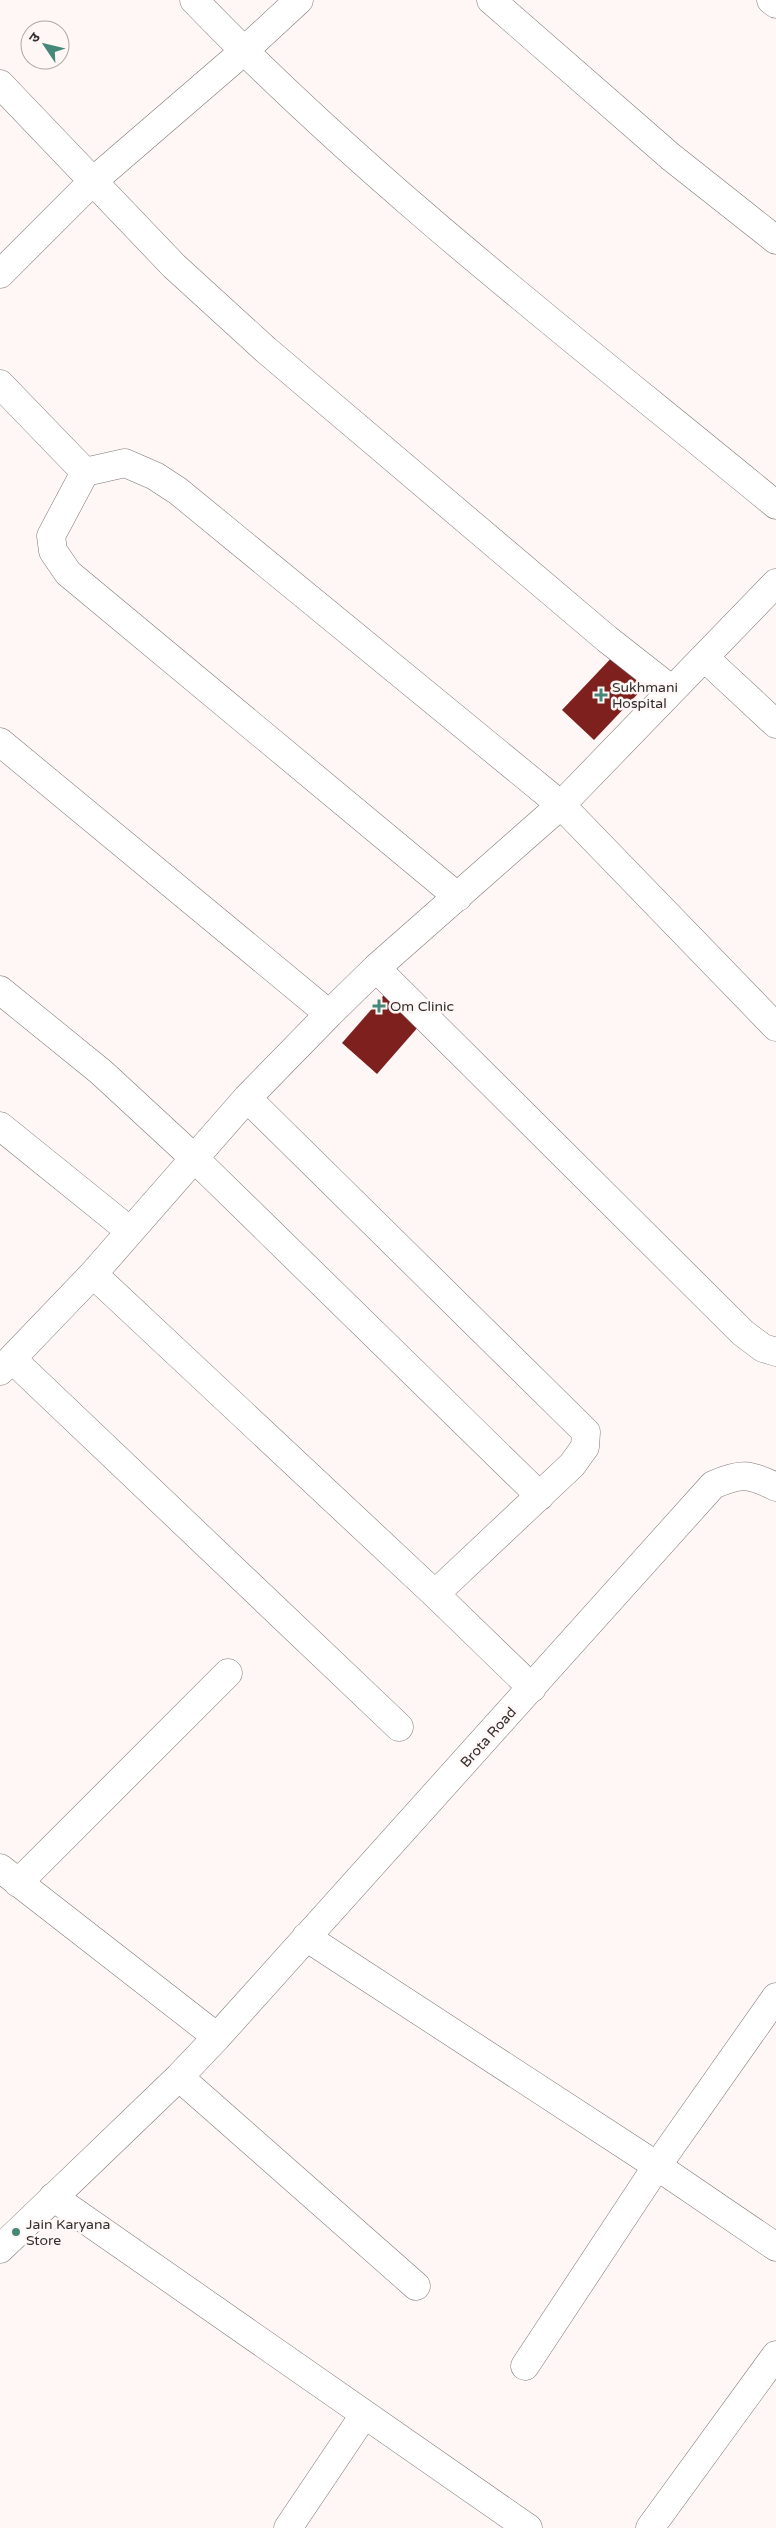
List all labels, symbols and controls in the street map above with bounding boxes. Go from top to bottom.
north arrow [20,20,70,70]
text: उ [25,29,45,46]
place label: Sukhmani Hospital [612,679,678,712]
marker: Sukhmani Hospital [594,688,608,702]
place label: Om Clinic [390,998,454,1015]
marker: Om Clinic [372,999,386,1013]
street label: Brota Road [457,1704,520,1771]
place label: Jain Karyana Store [26,2216,110,2249]
marker: Jain Karyana Store [10,2226,22,2238]

